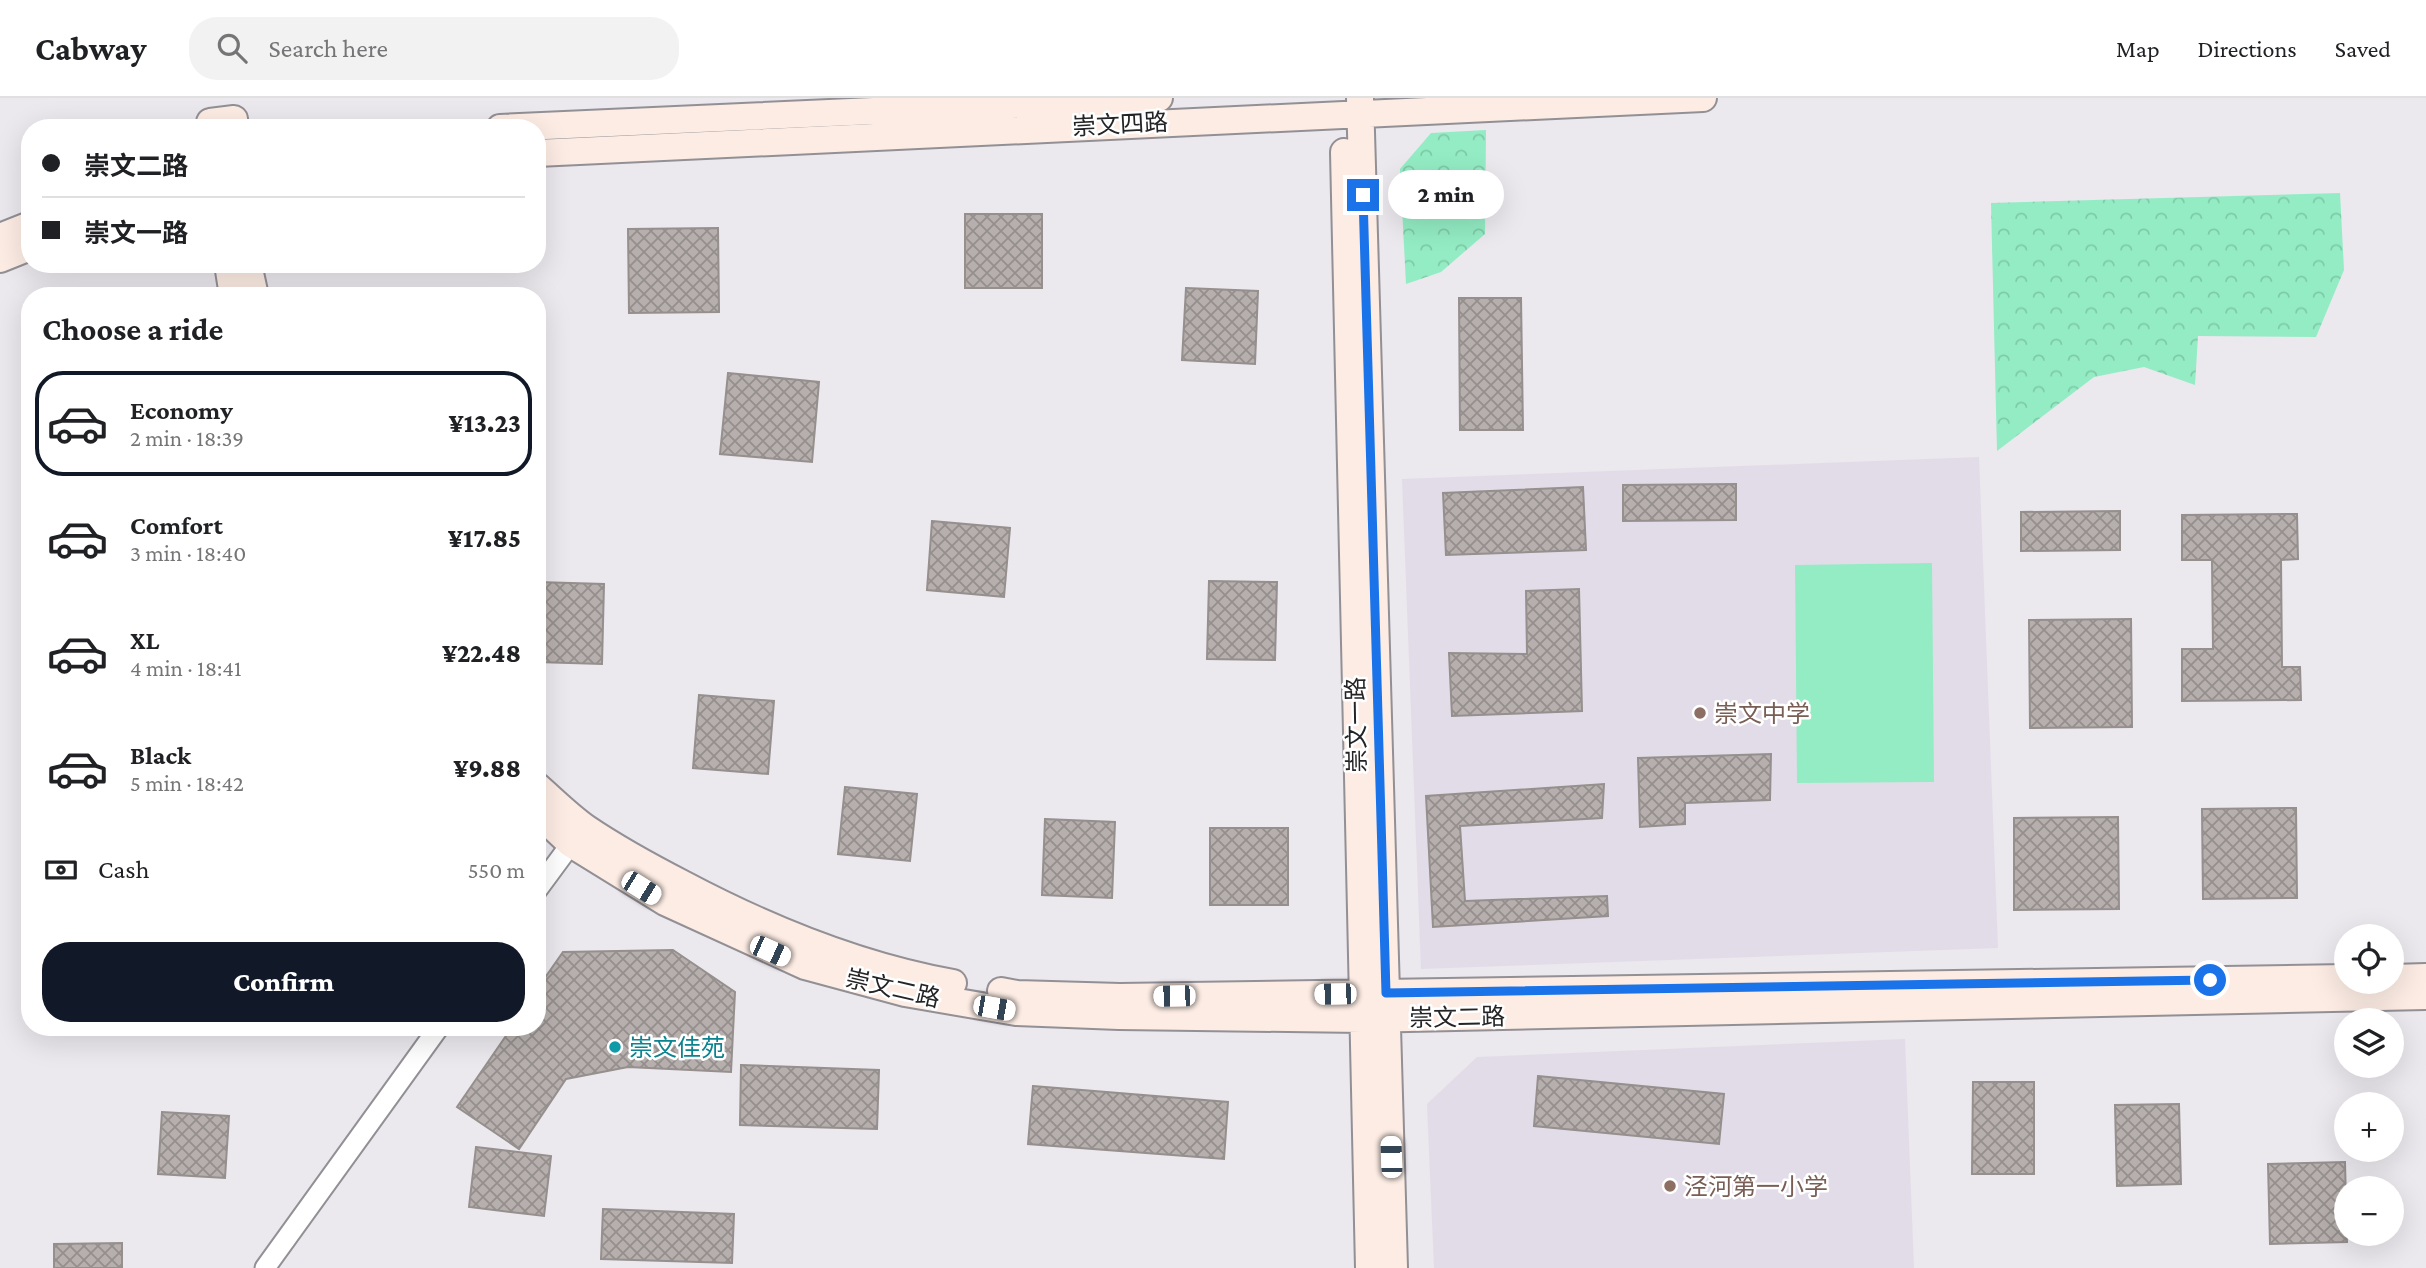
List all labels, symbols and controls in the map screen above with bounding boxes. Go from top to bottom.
search box [189,17,679,80]
icon: search [213,29,251,67]
text: Cabway [35,30,147,67]
text: Search here [269,34,388,63]
text: Map [2116,35,2160,62]
text: Directions [2198,35,2297,62]
text: Saved [2335,35,2391,62]
street label: 崇文四路 [1071,108,1169,140]
text: 崇文二路 [84,152,188,181]
callout: 2 min [1388,170,1503,220]
route end [1347,179,1379,211]
text: 2 min [1418,181,1474,207]
text: 崇文一路 [84,219,188,248]
text: Choose a ride [42,311,223,347]
icon: car [46,392,109,455]
text: Economy [130,396,233,425]
text: ¥13.23 [448,409,521,438]
text: 2 min · 18:39 [130,425,244,451]
icon: car [46,507,109,570]
text: Comfort [130,511,223,540]
text: ¥17.85 [448,524,521,553]
text: 3 min · 18:40 [130,540,246,566]
icon: car [46,622,109,685]
text: XL [130,626,159,655]
text: ¥22.48 [442,639,521,668]
text: 4 min · 18:41 [130,655,242,681]
street label: 崇文一路 [1342,677,1370,773]
place label: 崇文中学 [1714,700,1810,727]
marker: 崇文中学 [1692,705,1708,721]
icon: car [46,737,109,800]
text: Black [130,741,191,770]
text: ¥9.88 [453,754,521,783]
text: 5 min · 18:42 [130,770,244,796]
icon: cash [42,851,80,889]
text: Cash [98,855,149,884]
text: 550 m [468,857,525,883]
car [618,868,665,908]
map controls [2334,924,2404,1246]
button: locate [2334,924,2404,994]
car [747,933,794,969]
button: Confirm [42,942,525,1022]
street label: 崇文二路 [843,964,943,1012]
route start [2194,964,2226,996]
car [1314,983,1357,1005]
car [1153,985,1196,1007]
car [972,994,1017,1022]
street label: 崇文二路 [1409,1003,1505,1031]
button: layers [2334,1008,2404,1078]
place label: 崇文佳苑 [629,1034,725,1061]
marker: 崇文佳苑 [607,1039,623,1055]
button: + [2334,1092,2404,1162]
car [1380,1136,1403,1178]
place label: 泾河第一小学 [1684,1173,1828,1200]
button: − [2334,1176,2404,1246]
marker: 泾河第一小学 [1662,1178,1678,1194]

